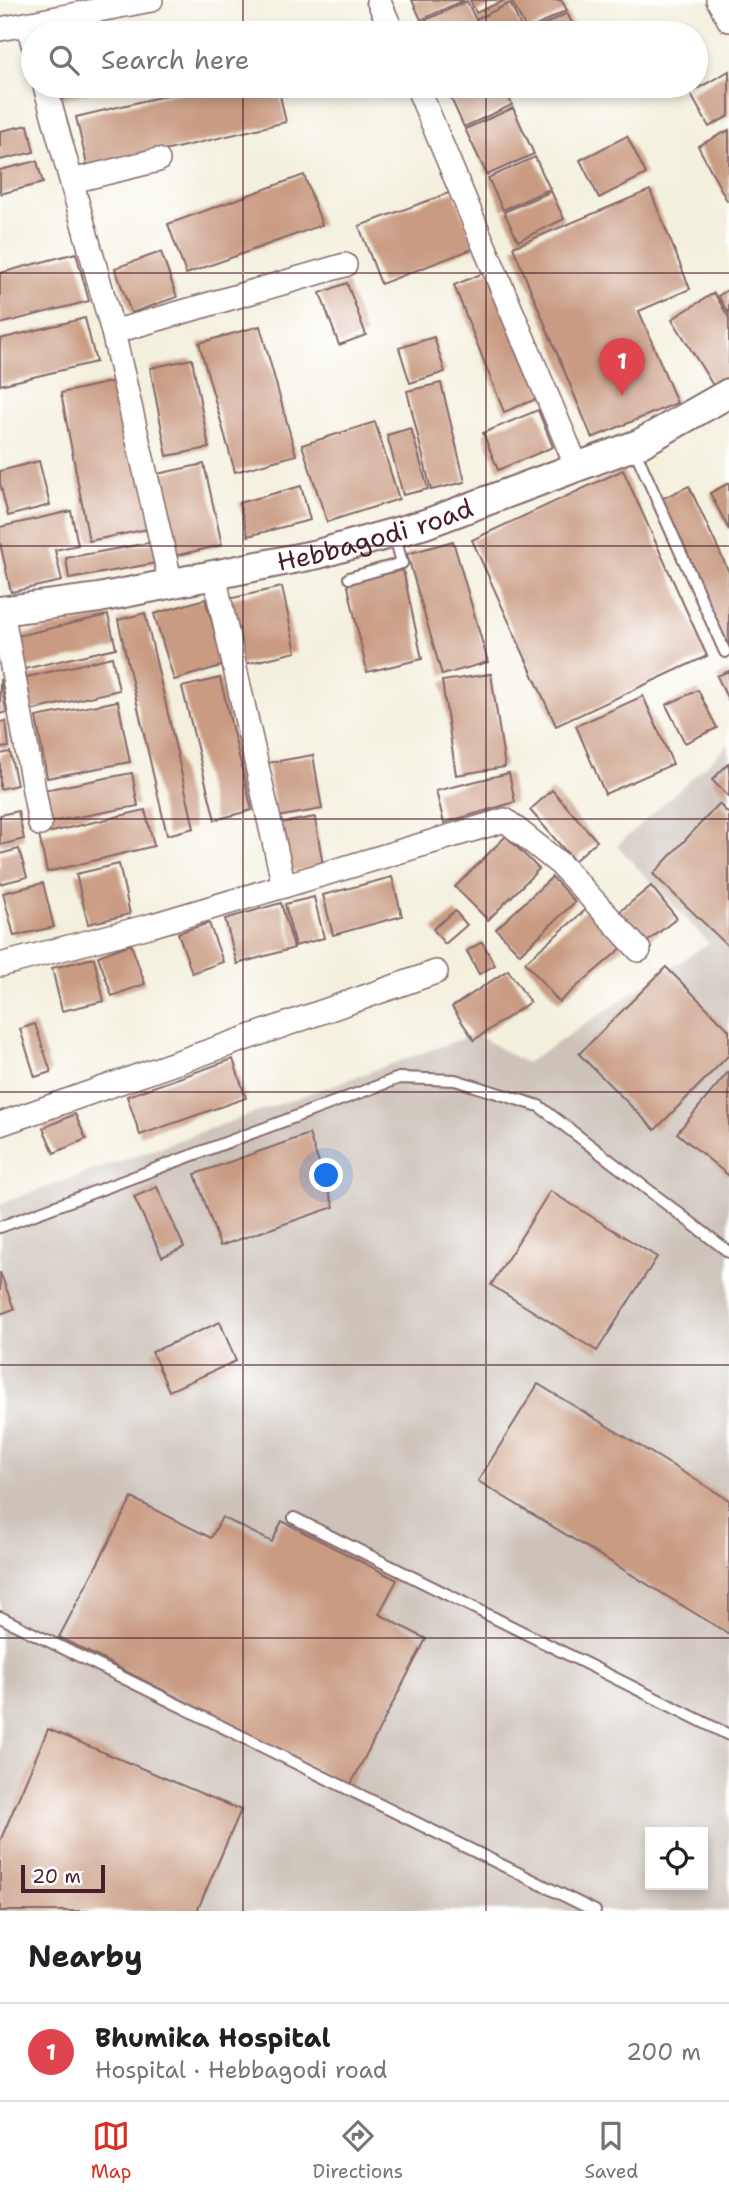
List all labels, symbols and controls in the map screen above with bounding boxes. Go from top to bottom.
search box [21,21,708,98]
icon: search [45,41,83,79]
text: Search here [101,42,250,77]
pin: 1 [599,338,645,396]
street label: Hebbagodi road [274,490,478,579]
your location [309,1158,343,1192]
map controls [645,1827,708,1890]
button: locate [645,1827,708,1890]
scale bar [21,1862,105,1894]
text: 20 m [32,1864,81,1889]
text: Nearby [28,1936,143,1977]
text: Bhumika Hospital [95,2020,330,2055]
text: 1 [46,2037,56,2067]
text: 200 m [626,2037,701,2067]
text: Hospital · Hebbagodi road [95,2055,387,2085]
tab: Map [91,2117,131,2184]
tab: Directions [313,2117,403,2184]
tab: Saved [584,2117,638,2184]

